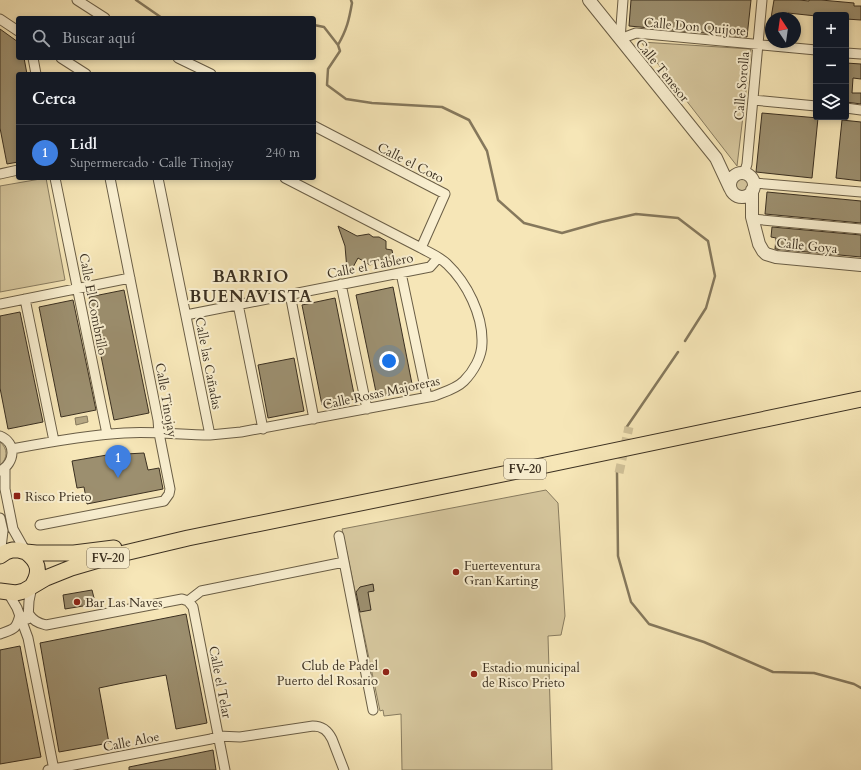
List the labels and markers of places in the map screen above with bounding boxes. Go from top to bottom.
pin: 1 [105,445,131,478]
place label: Risco Prieto [25,488,92,506]
marker: Risco Prieto [12,491,22,501]
place label: Fuerteventura Gran Karting [464,557,541,590]
marker: Fuerteventura Gran Karting [451,567,461,577]
place label: Bar Las Naves [85,594,163,612]
marker: Bar Las Naves [72,597,82,607]
place label: Club de Padel Puerto del Rosario [277,657,379,690]
place label: Estadio municipal de Risco Prieto [482,659,580,692]
marker: Club de Padel Puerto del Rosario [381,667,391,677]
marker: Estadio municipal de Risco Prieto [469,669,479,679]

